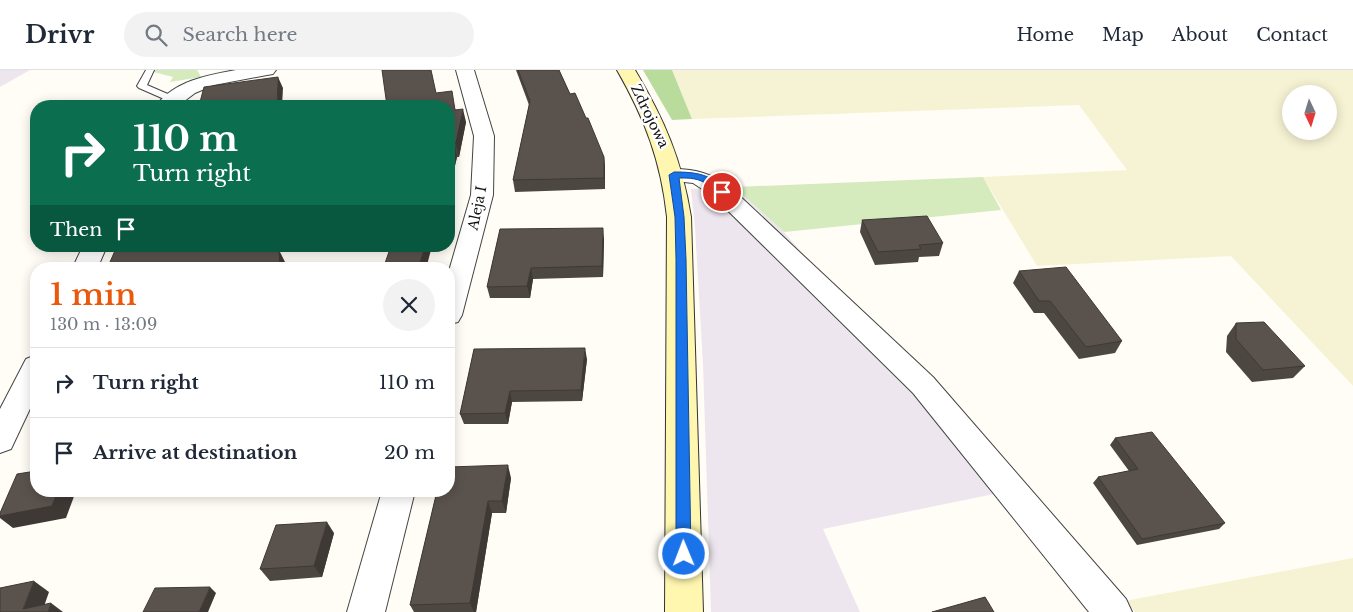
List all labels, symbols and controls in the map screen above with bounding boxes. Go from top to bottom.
search box [124,12,474,57]
text: Drivr [25,20,94,49]
icon: search [142,21,170,49]
text: Search here [182,23,297,46]
text: Home [1016,24,1074,46]
text: Map [1102,24,1144,46]
text: About [1172,24,1228,46]
text: Contact [1256,24,1328,46]
street label: Zdrojowa [627,81,673,151]
north arrow [1282,85,1338,140]
map controls [1282,85,1337,140]
text: 110 m [133,117,238,160]
icon: right [50,120,115,185]
text: Turn right [133,160,251,187]
pin [701,171,743,213]
icon: arrive [708,178,736,206]
street label: Aleja I [463,184,491,233]
icon: arrive [112,215,140,243]
text: Then [50,218,102,241]
text: 1 min [50,276,136,313]
button: close [383,279,435,331]
text: 130 m · 13:09 [50,314,157,334]
icon: right [50,369,78,397]
text: Turn right [93,371,199,394]
text: 110 m [379,371,435,394]
icon: arrive [50,439,78,467]
text: Arrive at destination [93,441,297,464]
text: 20 m [384,441,435,464]
position arrow [657,527,709,579]

